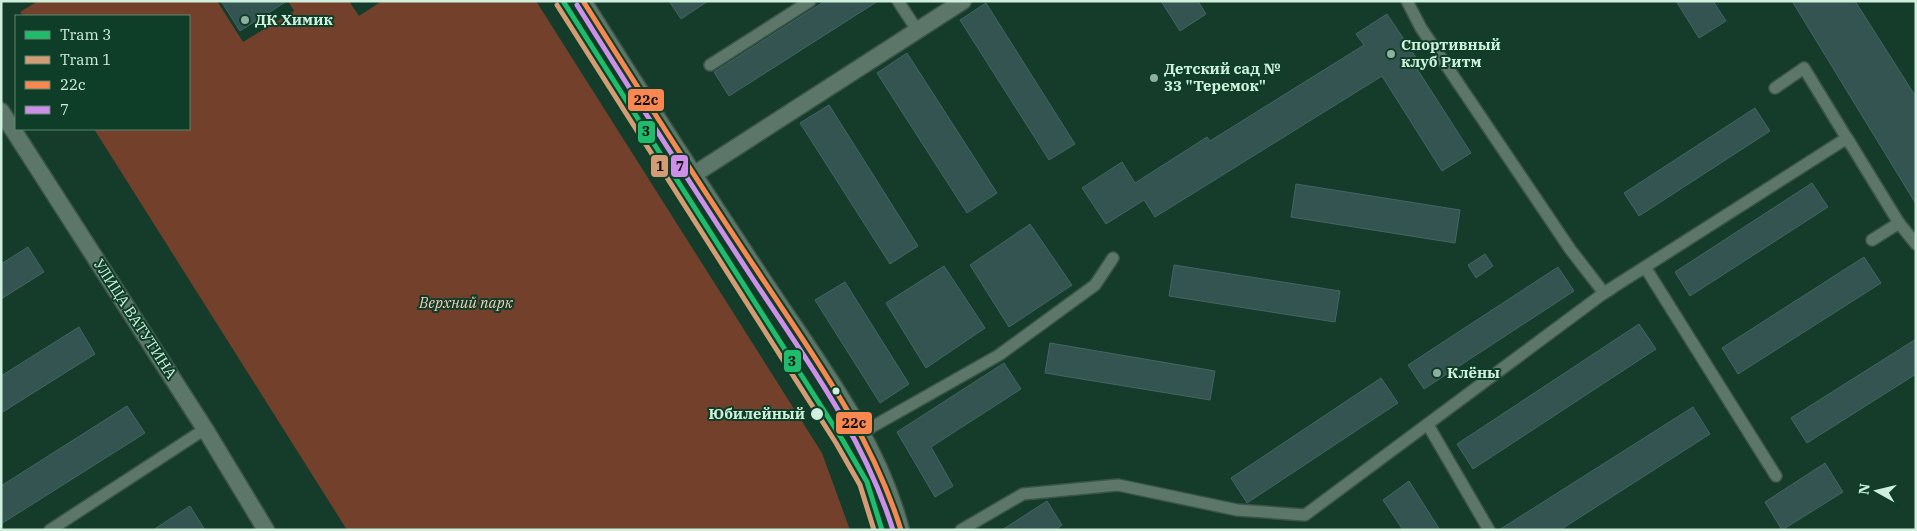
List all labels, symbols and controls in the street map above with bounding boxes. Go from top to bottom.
place label: ДК Химик [255,10,333,29]
marker: ДК Химик [239,14,251,26]
legend [15,15,190,130]
text: Tram 3 [60,25,111,44]
place label: Спортивный клуб Ритм [1401,35,1501,71]
marker: Спортивный клуб Ритм [1385,48,1397,60]
text: Tram 1 [60,50,111,69]
place label: Детский сад № 33 "Теремок" [1164,59,1281,95]
marker: Детский сад № 33 "Теремок" [1148,72,1160,84]
text: 22с [60,75,86,94]
line badge: 22с [627,88,665,112]
text: 22с [634,91,659,109]
text: 7 [60,100,69,119]
line badge: 3 [637,120,656,144]
text: 3 [642,122,650,140]
line badge: 1 [650,154,669,178]
line badge: 7 [670,154,689,178]
text: 1 [656,157,664,175]
text: 7 [676,157,684,175]
street label: УЛИЦА ВАТУТИНА [90,255,182,383]
park label: Верхний парк [418,293,514,312]
line badge: 3 [783,349,802,373]
text: 3 [788,352,796,370]
place label: Клёны [1447,363,1500,382]
marker: Клёны [1431,367,1443,379]
unlabelled marker [831,386,841,396]
place label: Юбилейный [708,404,805,423]
marker: Юбилейный [809,406,825,422]
line badge: 22с [835,411,873,435]
text: 22с [842,414,867,432]
north arrow [1852,466,1902,516]
text: N [1854,482,1874,496]

